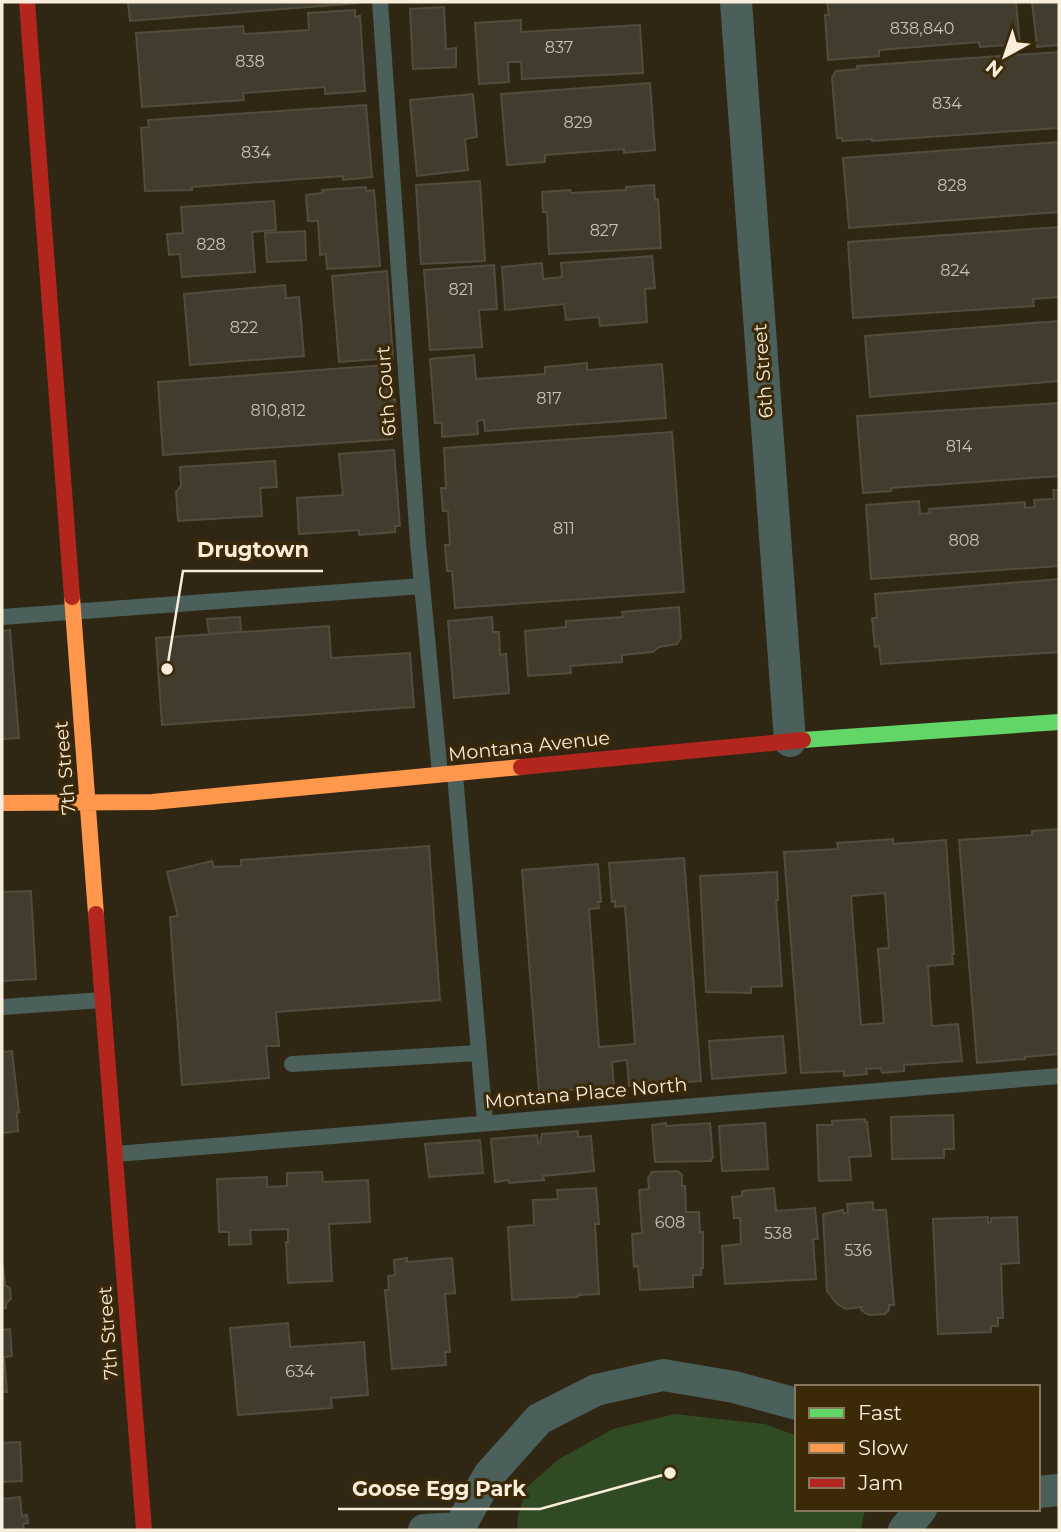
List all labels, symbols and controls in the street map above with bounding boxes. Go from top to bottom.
house number: 838,840 [890,19,954,38]
north arrow [970,21,1040,91]
house number: 837 [545,38,573,57]
house number: 838 [235,52,265,71]
text: N [981,55,1008,82]
house number: 834 [932,94,962,113]
house number: 829 [563,113,593,132]
house number: 834 [241,143,271,162]
house number: 828 [937,176,967,195]
house number: 827 [590,221,618,240]
house number: 828 [196,235,226,254]
house number: 824 [940,261,970,280]
house number: 821 [448,280,474,299]
house number: 822 [230,318,258,337]
street label: 6th Street [748,323,778,419]
street label: 6th Court [371,345,401,437]
house number: 817 [536,389,562,408]
house number: 810,812 [250,401,306,420]
house number: 814 [946,437,973,456]
house number: 811 [553,519,575,538]
callout: Drugtown [183,529,323,571]
house number: 808 [948,531,980,550]
text: Drugtown [197,537,309,562]
street label: 7th Street [49,720,81,816]
street label: Montana Avenue [447,726,611,766]
street label: Montana Place North [484,1073,688,1113]
house number: 608 [655,1213,685,1232]
house number: 538 [764,1224,792,1243]
house number: 536 [844,1241,872,1260]
street label: 7th Street [93,1285,123,1381]
house number: 634 [285,1362,315,1381]
legend [795,1385,1040,1511]
text: Fast [858,1400,902,1425]
text: Slow [858,1435,908,1460]
callout: Goose Egg Park [338,1467,540,1509]
text: Jam [857,1470,903,1495]
text: Goose Egg Park [352,1476,526,1501]

